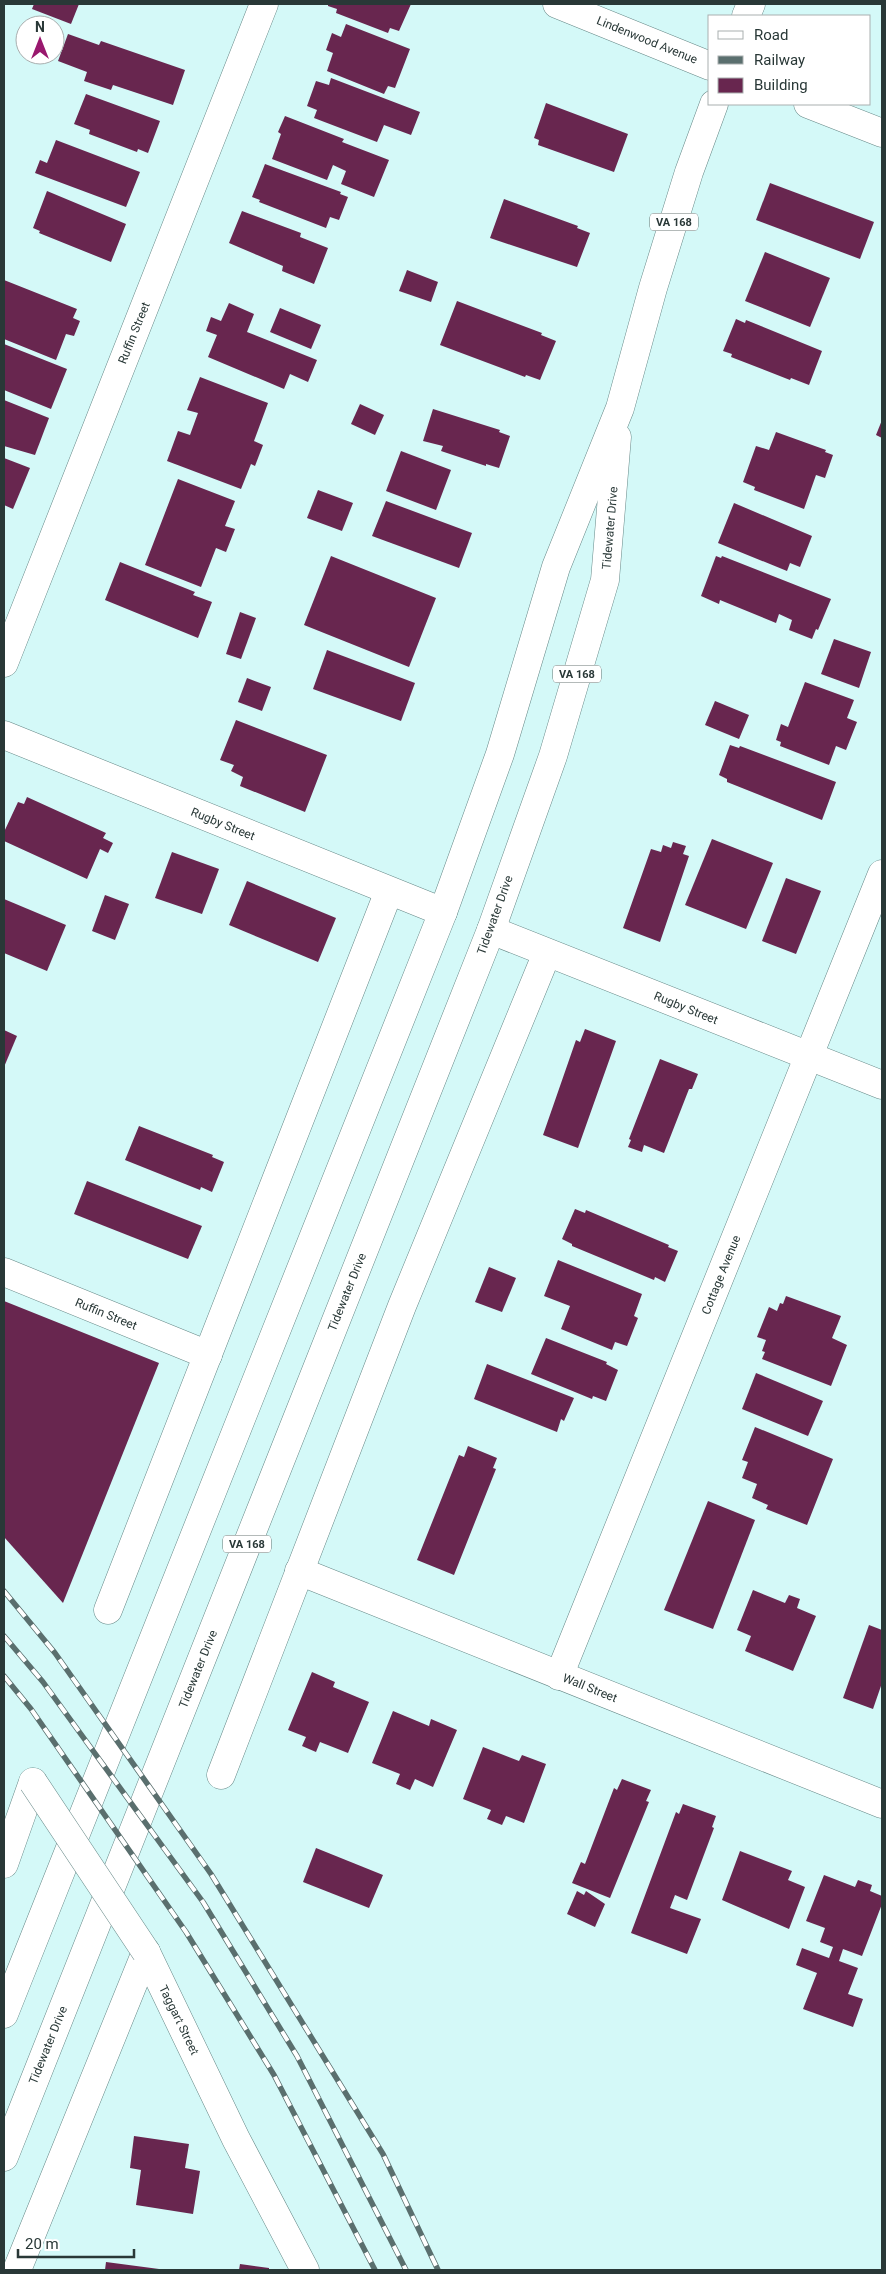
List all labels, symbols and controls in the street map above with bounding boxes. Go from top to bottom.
street label: Lindenwood Avenue [595,13,699,67]
north arrow [15,15,65,65]
legend [708,15,871,105]
text: N [35,19,45,35]
text: Road [754,26,788,44]
text: Railway [754,51,805,69]
text: Building [754,76,808,94]
road number: VA 168 [650,213,698,230]
street label: Ruffin Street [115,300,153,366]
street label: Tidewater Drive [599,486,621,570]
road number: VA 168 [553,666,601,682]
street label: Rugby Street [189,805,257,843]
street label: Tidewater Drive [474,874,516,956]
street label: Rugby Street [652,989,720,1027]
street label: Cottage Avenue [699,1233,743,1317]
street label: Tidewater Drive [325,1251,369,1333]
street label: Ruffin Street [73,1295,139,1333]
road number: VA 168 [223,1536,271,1552]
street label: Tidewater Drive [176,1628,220,1710]
street label: Wall Street [561,1671,619,1705]
street label: Taggart Street [156,1983,202,2057]
street label: Tidewater Drive [26,2004,70,2086]
scale bar [18,2226,134,2258]
text: 20 m [25,2235,59,2253]

